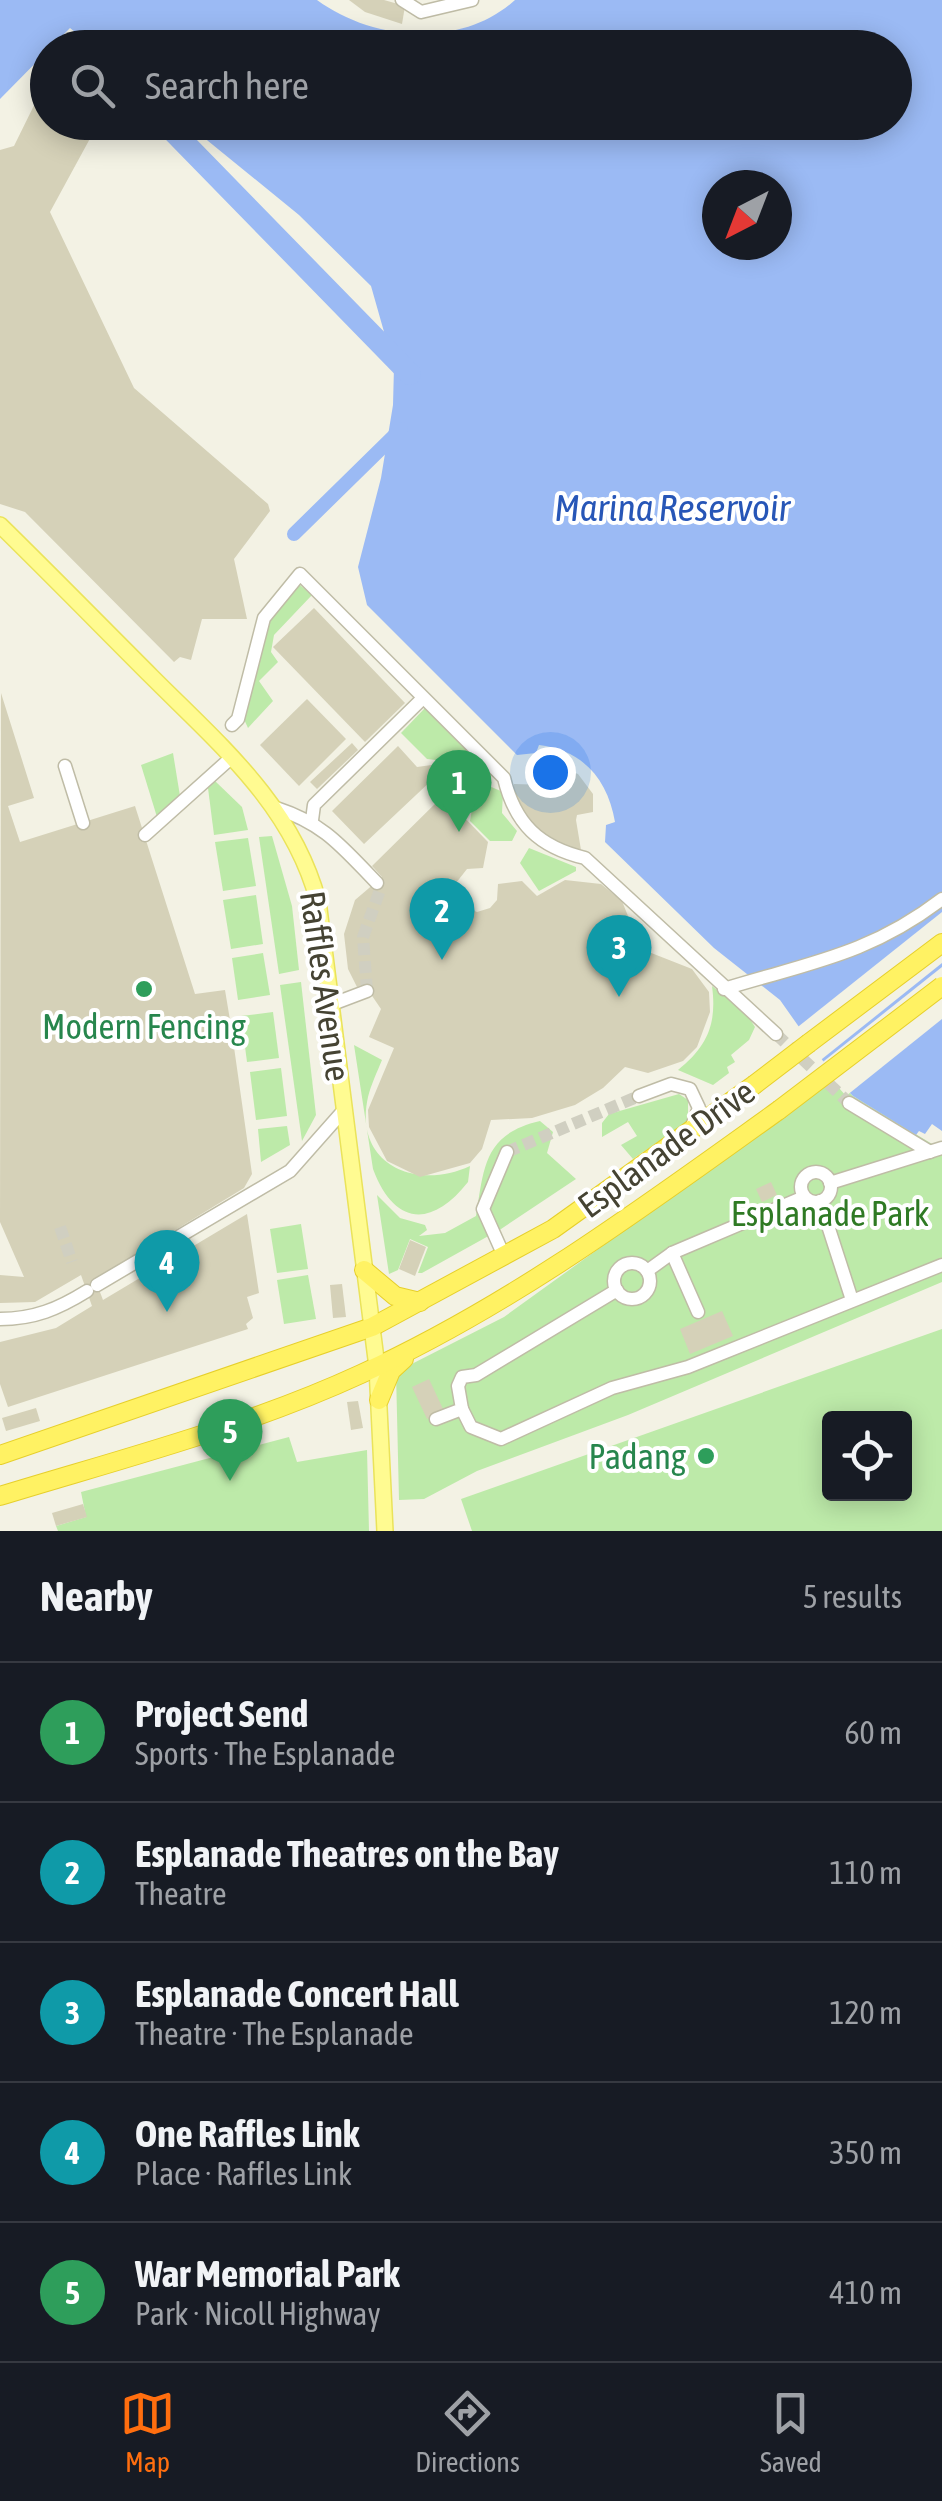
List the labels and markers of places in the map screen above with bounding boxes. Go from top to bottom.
pin: 1 [426,750,492,832]
pin: 2 [410,878,474,960]
pin: 3 [586,914,652,997]
marker: Modern Fencing [133,978,155,1000]
place label: Modern Fencing [42,1006,246,1046]
pin: 4 [134,1230,200,1312]
pin: 5 [198,1398,262,1481]
place label: Padang [588,1436,686,1476]
marker: Padang [695,1445,717,1467]

